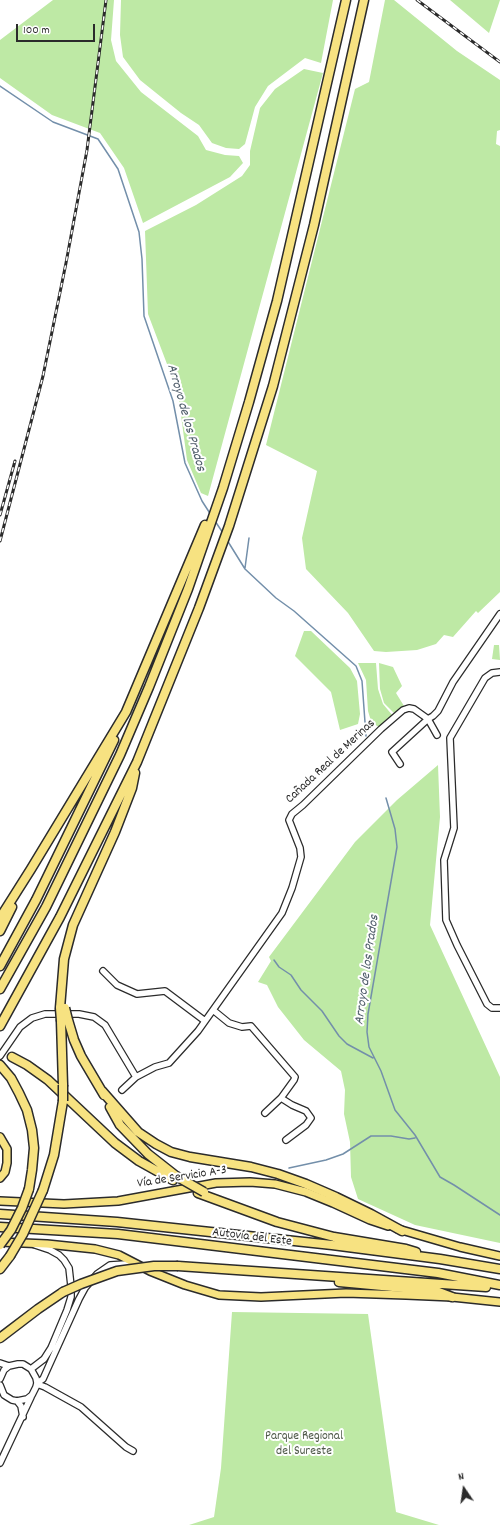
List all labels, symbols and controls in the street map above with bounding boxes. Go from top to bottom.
scale bar [18,16,97,42]
text: 100 m [23,22,50,39]
water label: Arroyo de los Prados [162,362,208,474]
street label: Cañada Real de Merinas [283,716,379,808]
water label: Arroyo de los Prados [352,914,384,1026]
street label: Vía de Servicio A-3 [136,1163,228,1193]
street label: Autovía del Este [211,1225,293,1251]
park label: Parque Regional del Sureste [265,1429,343,1460]
north arrow [444,1469,484,1509]
text: N [457,1469,466,1486]

